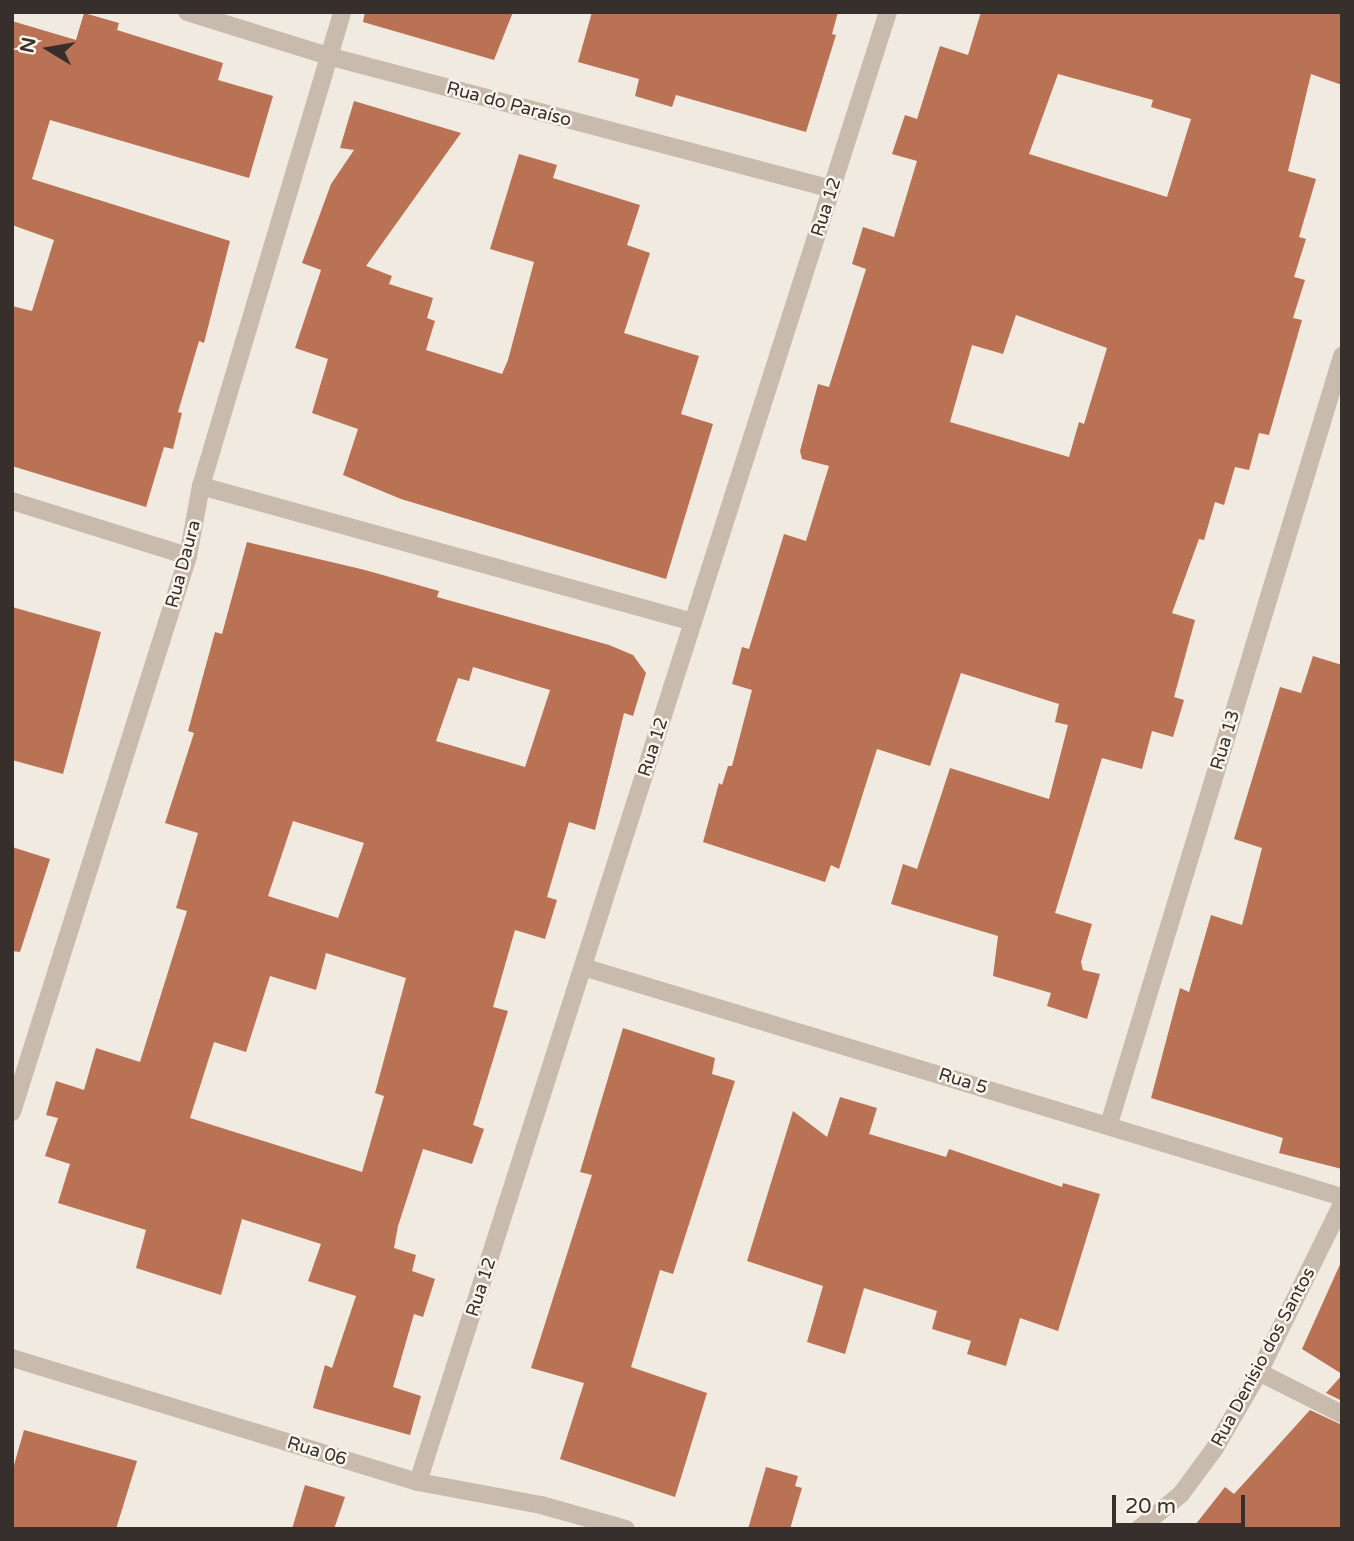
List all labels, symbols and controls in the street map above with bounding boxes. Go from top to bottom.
north arrow [14,14,84,84]
text: N [16,35,41,55]
street label: Rua do Paraíso [444,77,574,131]
street label: Rua 12 [806,175,846,239]
street label: Rua Daura [161,518,205,610]
street label: Rua 13 [1206,708,1244,772]
street label: Rua 12 [633,715,673,779]
street label: Rua 5 [936,1063,990,1099]
street label: Rua 12 [461,1255,501,1319]
street label: Rua Denísio dos Santos [1207,1264,1319,1450]
street label: Rua 06 [285,1432,349,1470]
scale bar [1116,1482,1249,1526]
text: 20 m [1125,1494,1176,1519]

